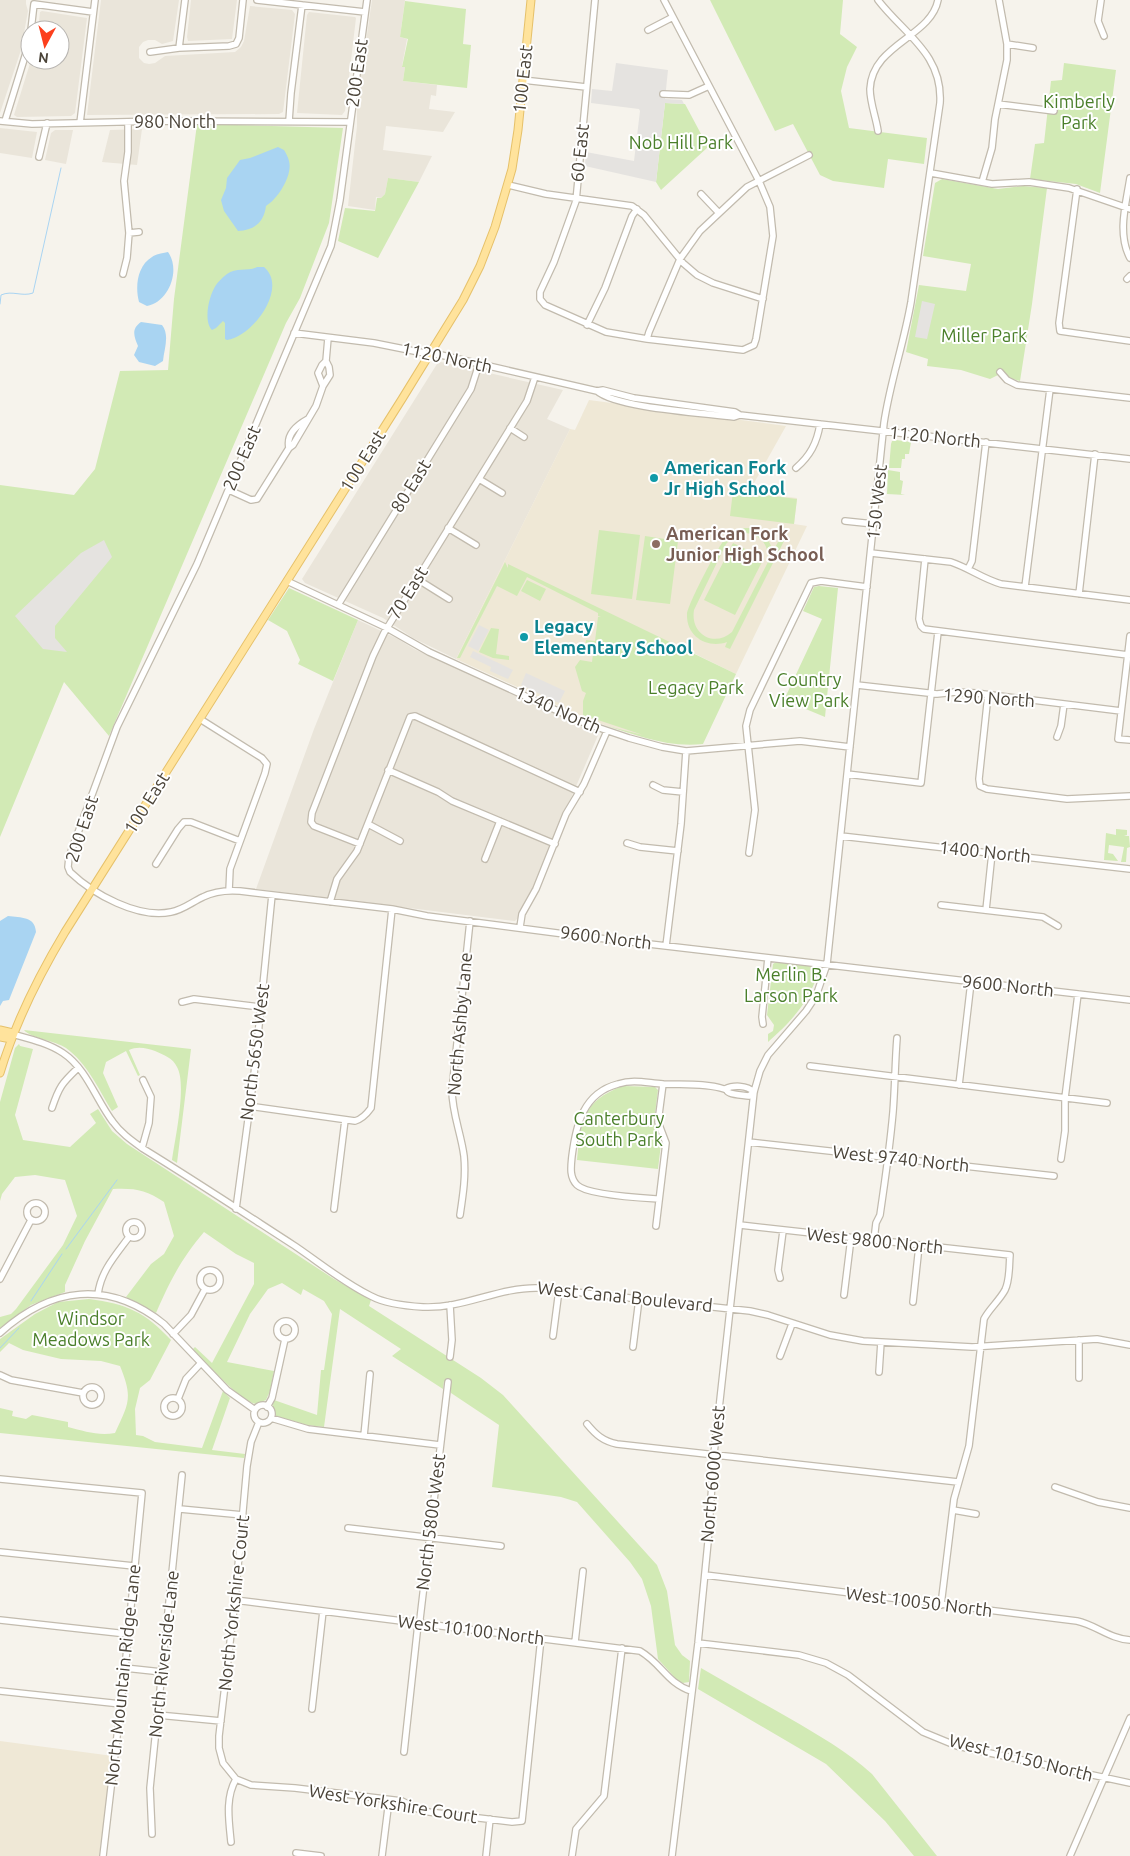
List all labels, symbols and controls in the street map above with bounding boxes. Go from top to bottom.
north arrow [20,20,70,70]
street label: 200 East [341,37,371,108]
street label: 100 East [508,44,536,114]
text: N [37,49,50,66]
park label: Kimberly Park [1043,91,1115,132]
street label: 980 North [134,111,216,131]
street label: 60 East [566,123,592,183]
park label: Nob Hill Park [629,132,733,152]
park label: Miller Park [941,325,1027,345]
street label: 1120 North [400,338,494,376]
street label: 1120 North [888,421,982,451]
street label: 200 East [218,422,264,493]
street label: 100 East [335,426,389,495]
street label: 80 East [386,455,434,516]
place label: American Fork Jr High School [664,457,786,498]
street label: 150 West [862,463,890,541]
marker: American Fork Jr High School [648,472,660,484]
place label: American Fork Junior High School [666,523,825,564]
marker: American Fork Junior High School [650,538,662,550]
street label: 70 East [383,562,431,623]
place label: Legacy Elementary School [534,616,693,657]
marker: Legacy Elementary School [518,631,530,643]
park label: Country View Park [769,669,849,710]
park label: Legacy Park [648,677,744,697]
street label: 1340 North [512,681,605,737]
street label: 1290 North [942,684,1036,710]
street label: 100 East [119,768,173,837]
street label: 200 East [61,793,101,864]
street label: 1400 North [938,836,1032,866]
street label: 9600 North [559,921,653,953]
street label: North Ashby Lane [443,951,475,1096]
park label: Merlin B. Larson Park [744,964,838,1005]
street label: 9600 North [961,970,1055,1000]
street label: North 5650 West [236,982,272,1121]
park label: Canterbury South Park [573,1108,665,1149]
street label: West 9740 North [832,1141,971,1175]
street label: West 9800 North [806,1223,945,1257]
street label: West Canal Boulevard [536,1277,714,1315]
park label: Windsor Meadows Park [32,1308,150,1349]
street label: North 6000 West [696,1404,728,1543]
street label: North 5800 West [412,1452,448,1591]
street label: North Yorkshire Court [214,1514,252,1692]
street label: North Mountain Ridge Lane [100,1563,144,1787]
street label: North Riverside Lane [144,1569,182,1739]
street label: West 10050 North [845,1582,994,1620]
street label: West 10100 North [397,1610,546,1648]
street label: West 10150 North [947,1729,1095,1785]
street label: West Yorkshire Court [307,1780,479,1826]

